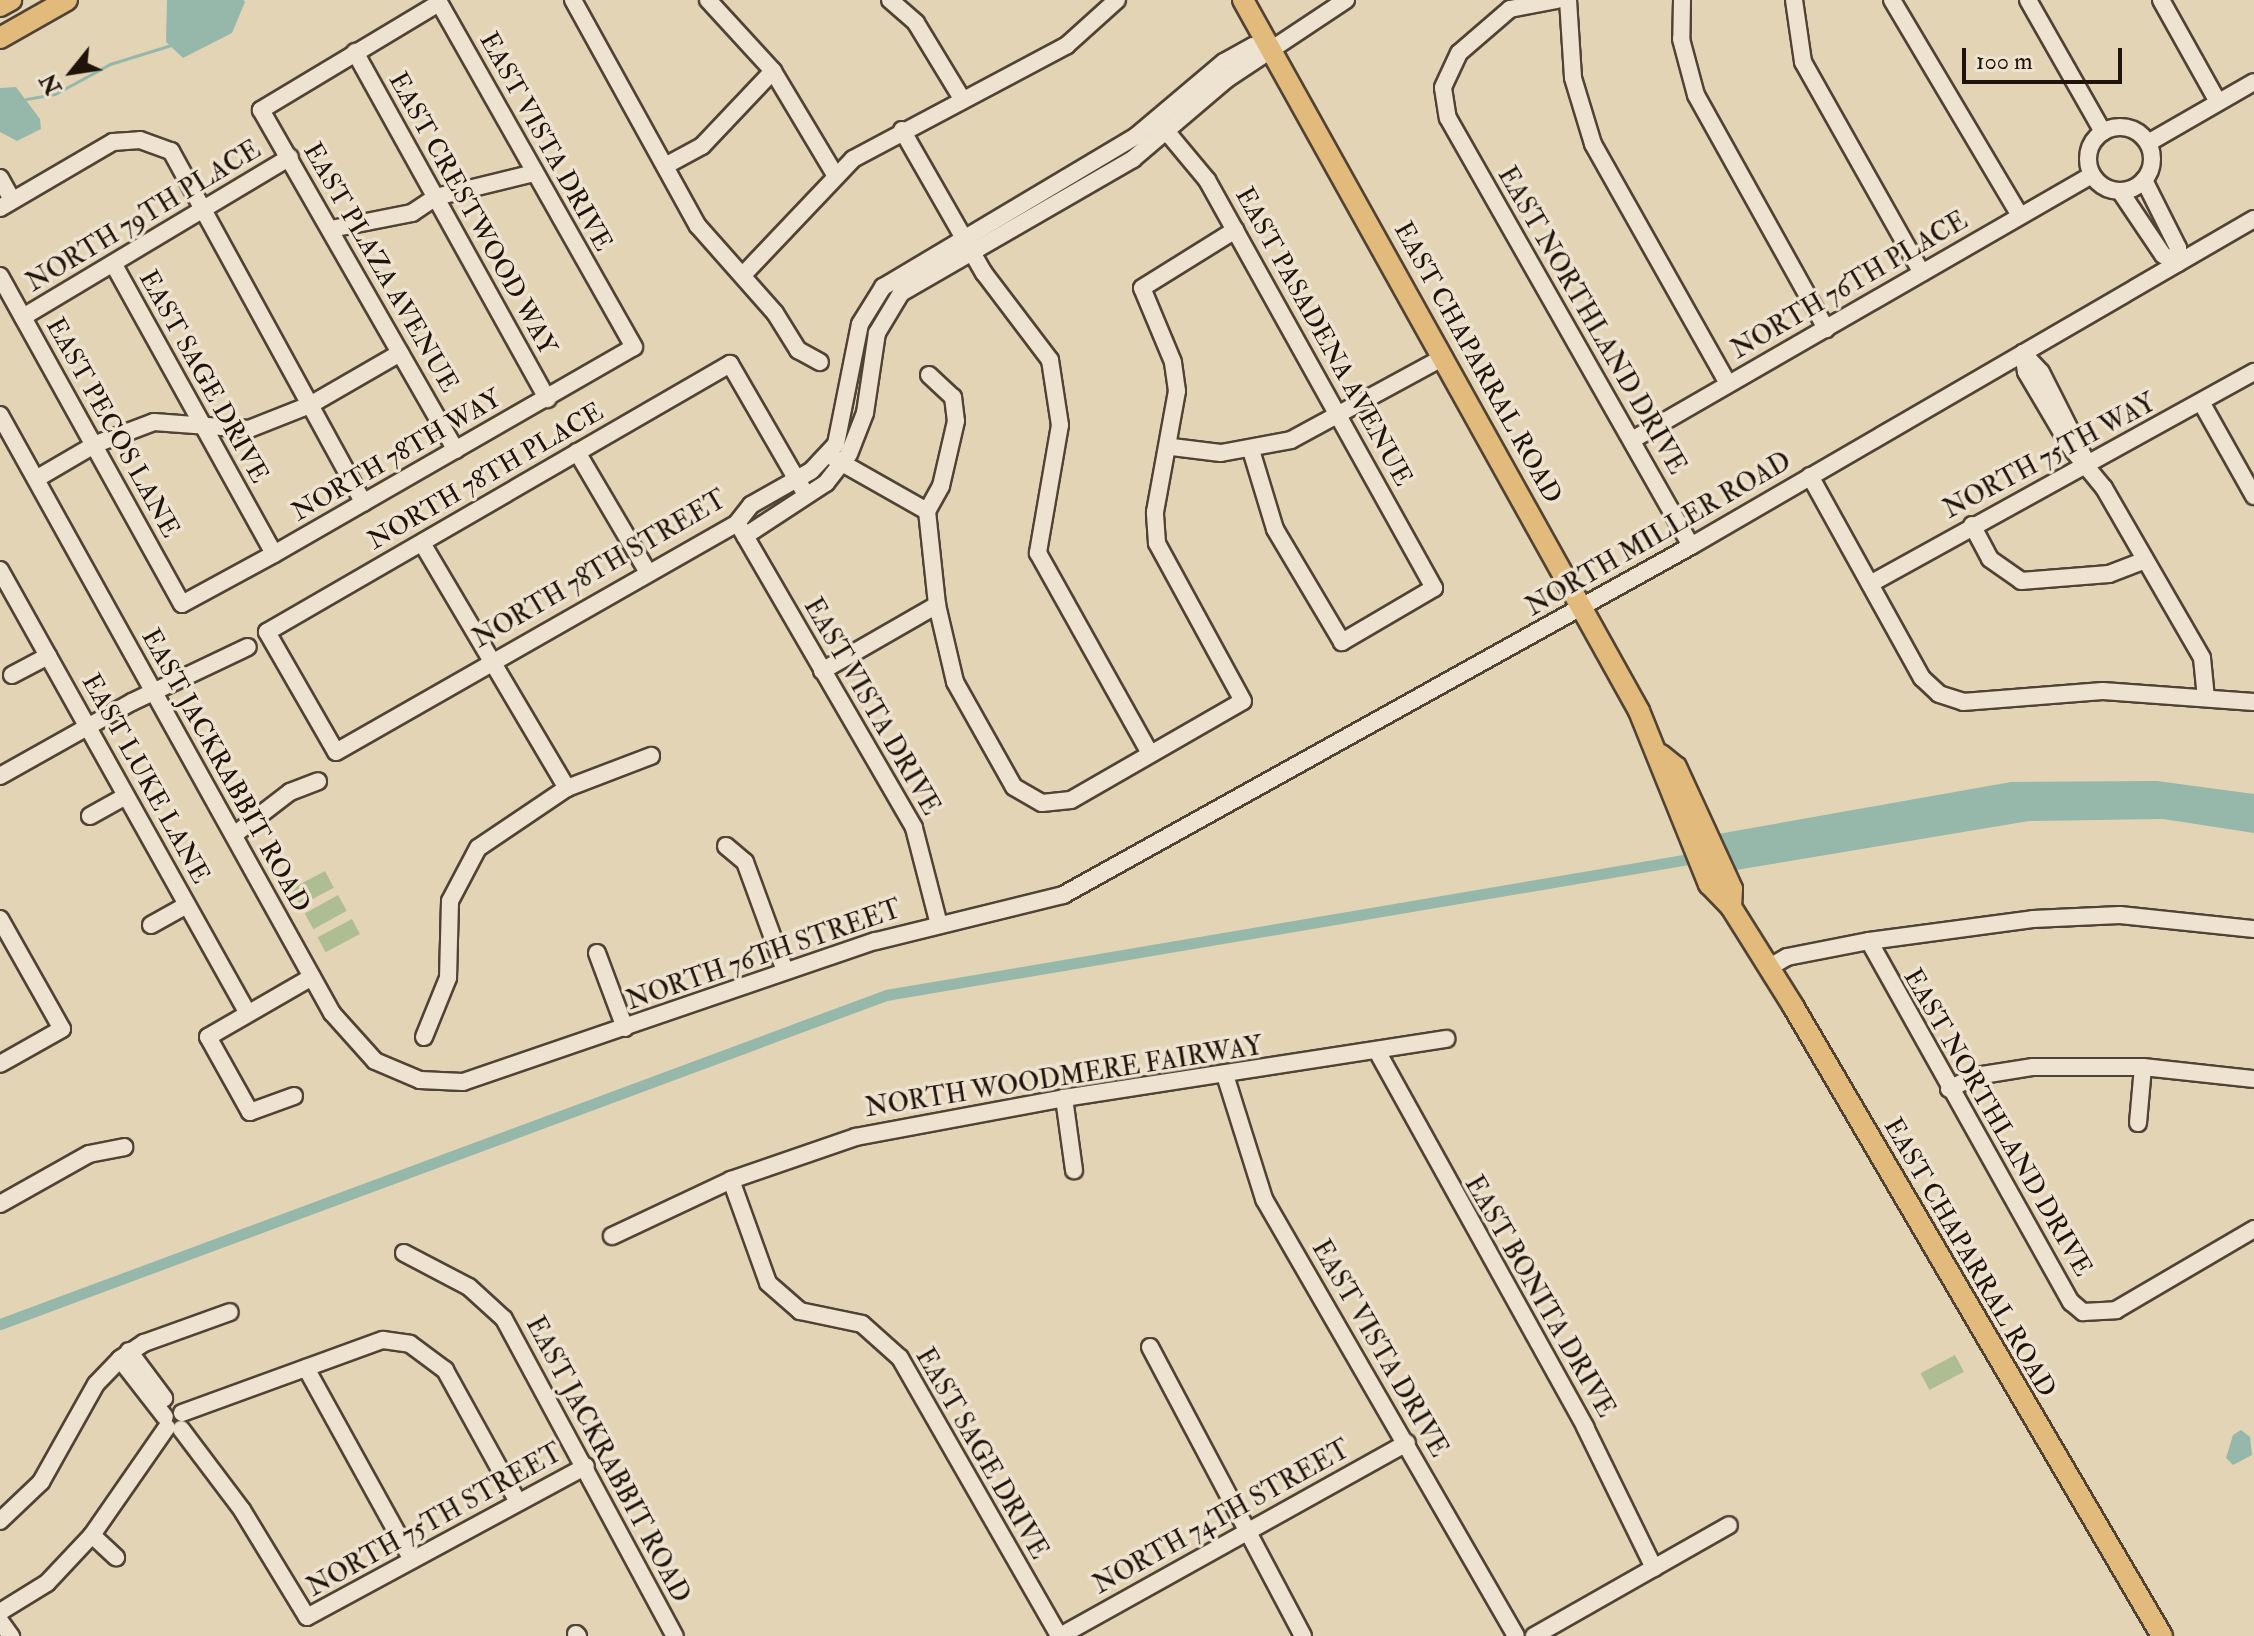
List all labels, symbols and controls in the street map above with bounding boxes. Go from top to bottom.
street label: EAST VISTA DRIVE [472,27,618,257]
north arrow [32,32,112,112]
scale bar [1966,32,2126,82]
text: 100 m [1976,46,2033,77]
street label: EAST CRESTWOOD WAY [381,67,563,361]
text: N [34,68,68,100]
street label: NORTH 79TH PLACE [21,135,267,299]
street label: EAST PLAZA AVENUE [296,138,464,398]
street label: EAST NORTHLAND DRIVE [1490,162,1692,480]
street label: EAST PASADENA AVENUE [1228,182,1418,492]
street label: NORTH 76TH PLACE [1726,206,1974,366]
street label: EAST CHAPARRAL ROAD [1387,217,1567,509]
street label: EAST SAGE DRIVE [132,265,274,489]
street label: EAST PECOS LANE [39,313,185,543]
street label: NORTH 78TH WAY [287,383,507,529]
street label: NORTH 75TH WAY [1939,388,2161,526]
street label: NORTH 78TH PLACE [363,397,609,557]
street label: NORTH MILLER ROAD [1521,446,1797,624]
street label: NORTH 78TH STREET [468,485,732,655]
street label: EAST VISTA DRIVE [796,593,946,821]
street label: EAST JACKRABBIT ROAD [134,624,316,918]
street label: EAST LUKE LANE [74,669,216,889]
street label: NORTH 76TH STREET [623,894,905,1018]
street label: EAST NORTHLAND DRIVE [1896,964,2098,1282]
street label: NORTH WOODMERE FAIRWAY [863,1031,1265,1125]
street label: EAST CHAPARRAL ROAD [1876,1113,2062,1403]
street label: EAST BONITA DRIVE [1457,1171,1621,1423]
street label: EAST VISTA DRIVE [1304,1235,1454,1463]
street label: EAST JACKRABBIT ROAD [518,1312,696,1608]
street label: EAST SAGE DRIVE [908,1343,1054,1565]
street label: NORTH 74TH STREET [1088,1434,1356,1602]
street label: NORTH 75TH STREET [302,1438,568,1604]

